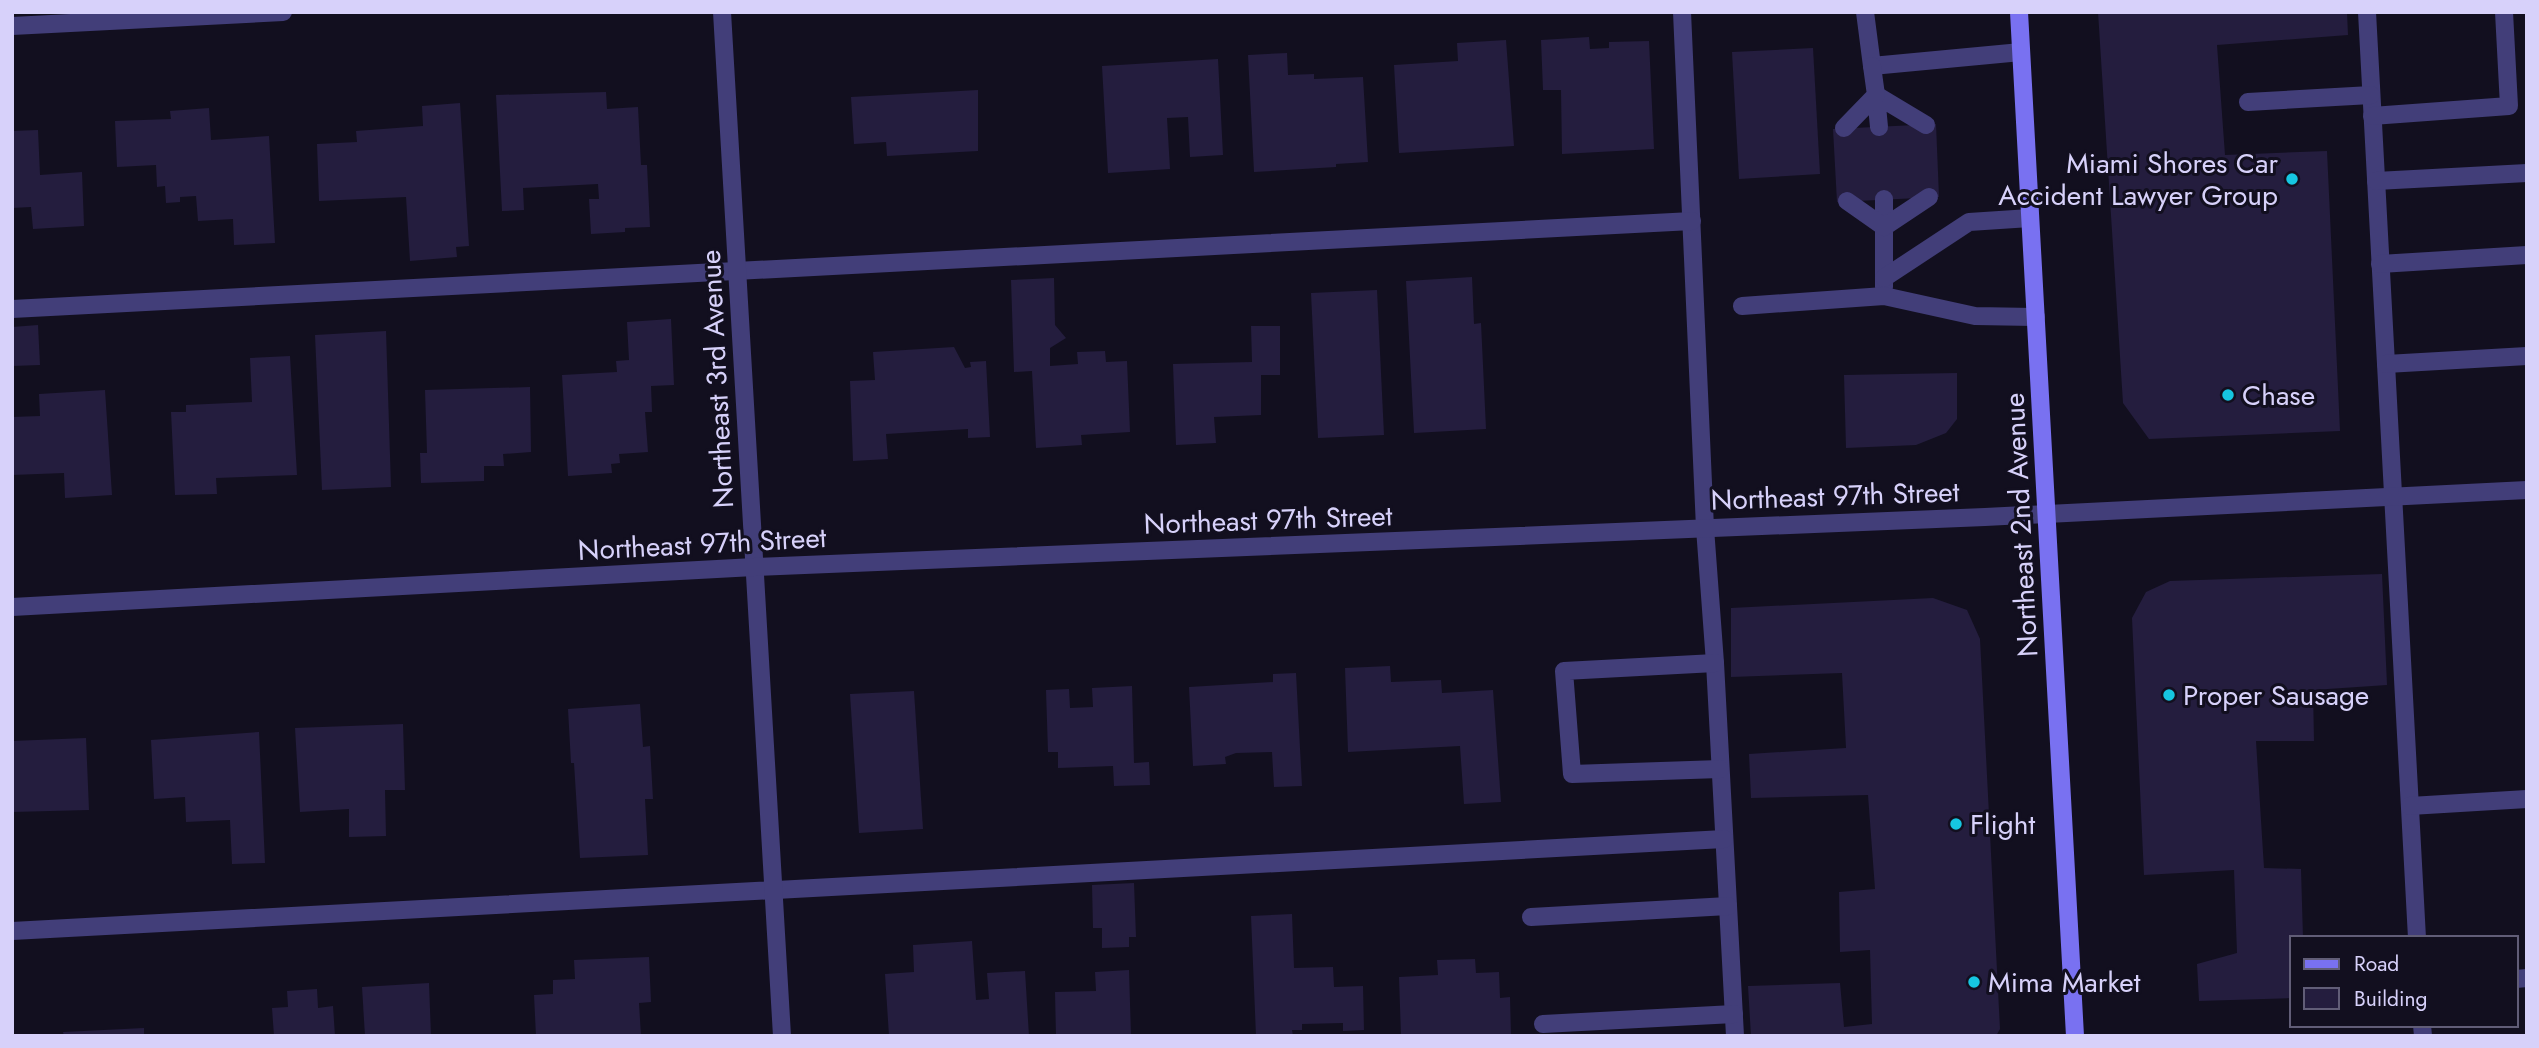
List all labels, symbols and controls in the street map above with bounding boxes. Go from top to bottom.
place label: Miami Shores Car Accident Lawyer Group [1998,143,2278,216]
marker: Miami Shores Car Accident Lawyer Group [2284,171,2300,187]
street label: Northeast 3rd Avenue [690,249,744,509]
place label: Chase [2242,375,2315,416]
marker: Chase [2220,387,2236,403]
street label: Northeast 2nd Avenue [1994,392,2048,658]
street label: Northeast 97th Street [1710,471,1960,521]
street label: Northeast 97th Street [1143,495,1393,545]
street label: Northeast 97th Street [577,517,828,571]
place label: Proper Sausage [2183,675,2369,716]
marker: Proper Sausage [2161,687,2177,703]
place label: Flight [1970,804,2035,845]
marker: Flight [1948,816,1964,832]
legend [2290,936,2518,1027]
text: Road [2354,949,2399,979]
place label: Mima Market [1988,962,2141,1003]
marker: Mima Market [1966,974,1982,990]
text: Building [2354,984,2427,1014]

